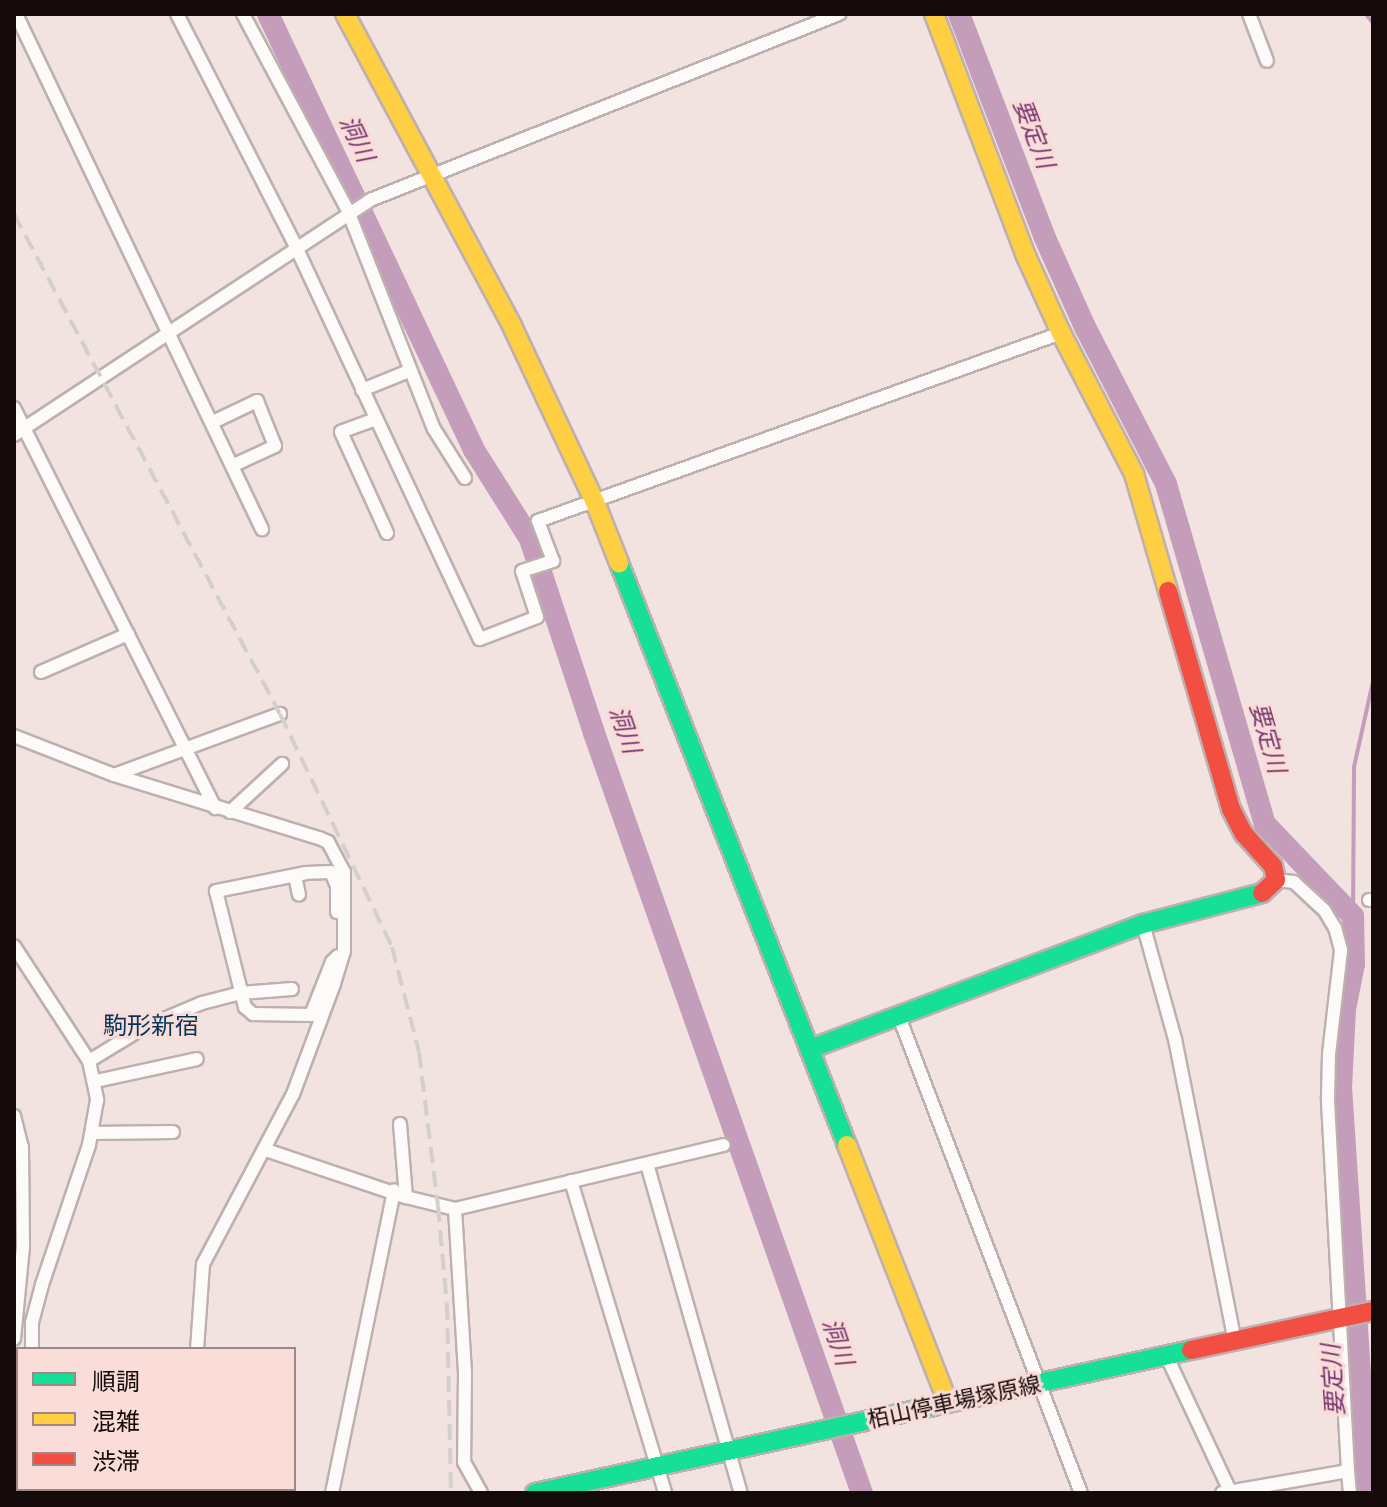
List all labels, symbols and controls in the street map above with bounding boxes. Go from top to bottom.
water label: 要定川 [1007,95,1059,173]
water label: 洞川 [333,111,379,167]
water label: 要定川 [1243,699,1291,777]
water label: 洞川 [603,703,645,757]
district label: 駒形新宿 [103,1013,199,1041]
water label: 洞川 [816,1315,858,1369]
water label: 要定川 [1317,1343,1351,1417]
legend [16,1347,296,1491]
text: 順調 [92,1368,140,1396]
street label: 栢山停車場塚原線 [865,1371,1043,1433]
text: 混雑 [92,1408,140,1436]
text: 渋滞 [92,1448,140,1476]

